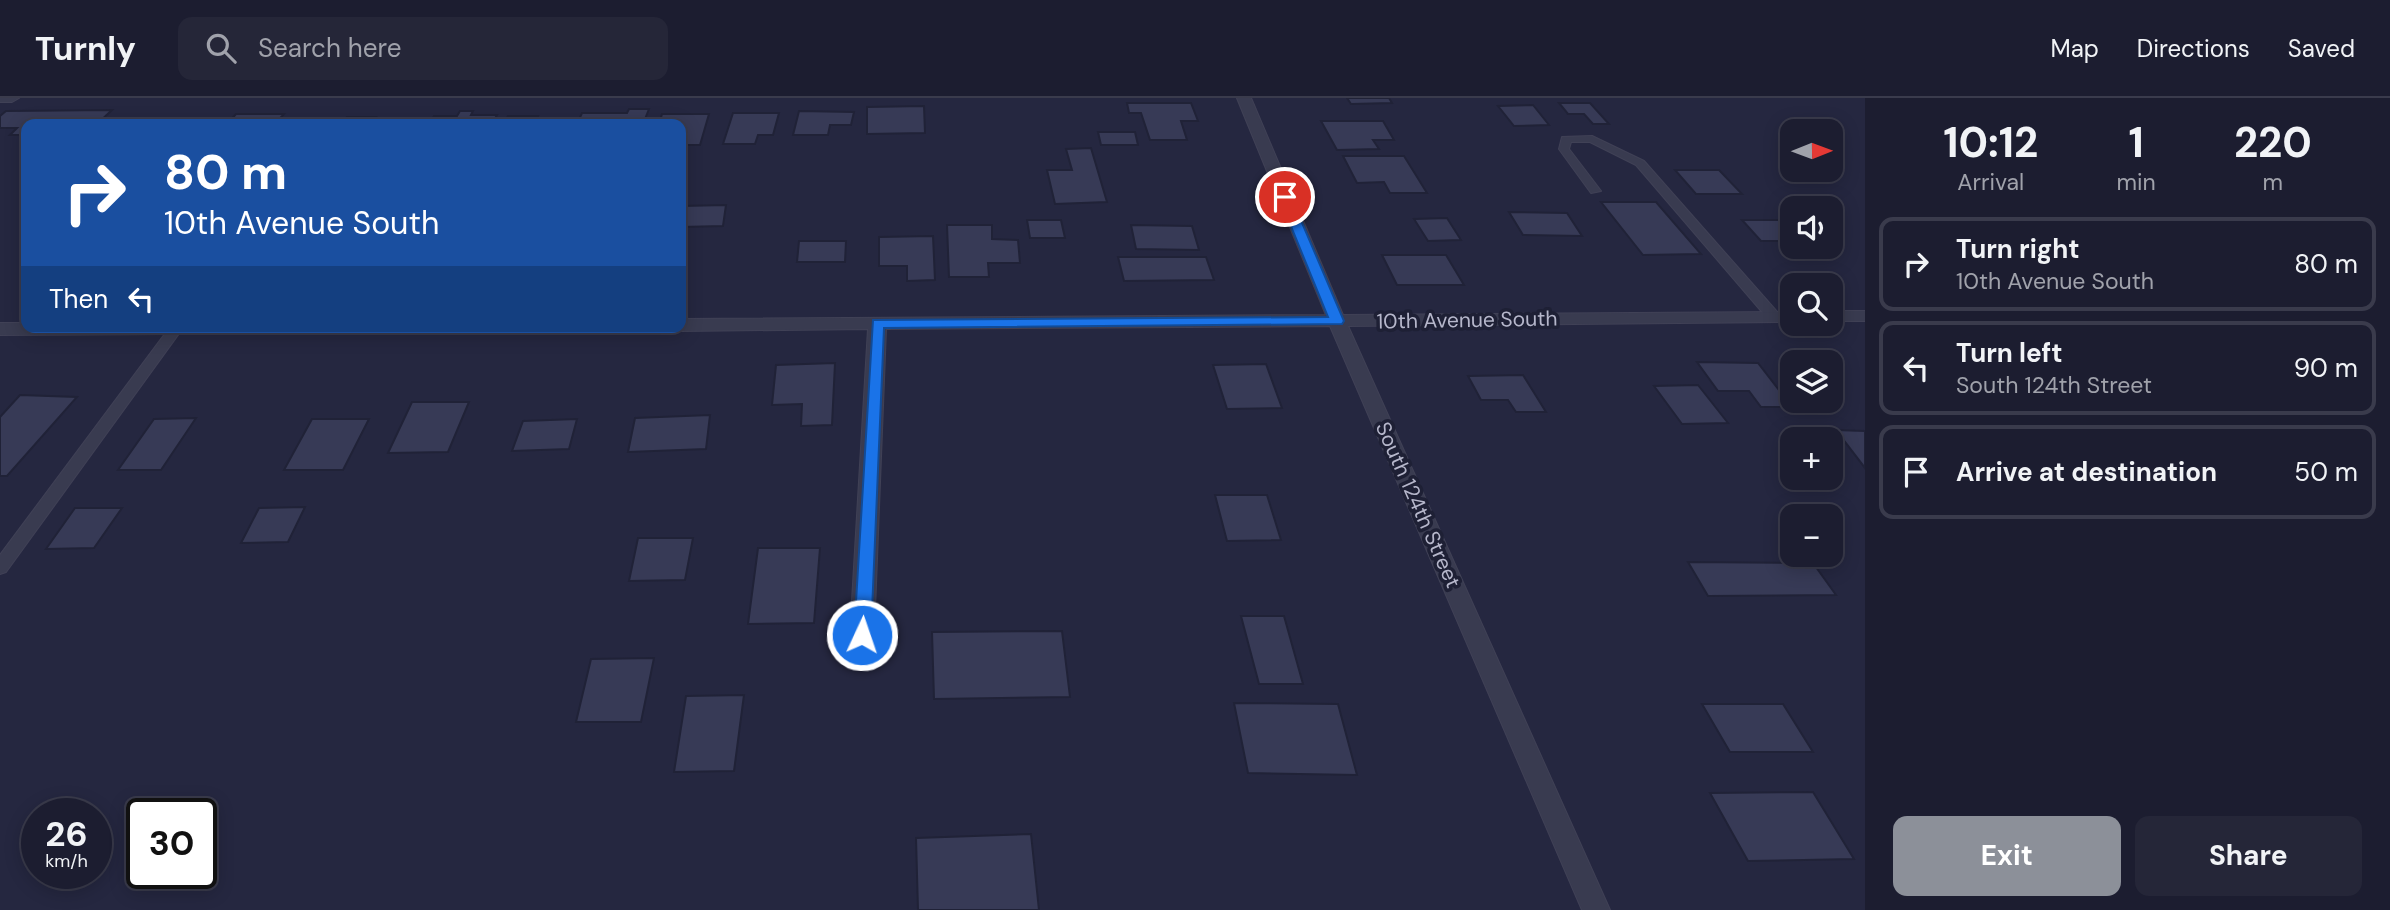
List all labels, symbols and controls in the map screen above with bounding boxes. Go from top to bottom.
search box [178,17,668,80]
text: Turnly [35,27,136,70]
icon: search [202,29,240,67]
text: Search here [258,31,401,65]
text: Map [2051,33,2099,64]
text: Directions [2137,33,2250,64]
text: Saved [2288,33,2355,64]
text: 10:12 [1943,115,2038,170]
text: 1 [2128,115,2144,170]
text: 220 [2234,115,2312,170]
north arrow [1780,119,1843,182]
map controls [1780,119,1843,567]
text: 80 m [164,140,287,204]
icon: right [49,147,140,238]
pin [1255,167,1315,227]
text: Arrival [1957,167,2024,197]
text: min [2116,167,2156,197]
text: m [2263,167,2283,197]
icon: arrive [1266,178,1304,216]
button: sound [1780,196,1843,259]
text: 10th Avenue South [164,202,439,244]
text: Turn right [1956,232,2080,266]
icon: right [1897,245,1935,283]
text: 80 m [2294,247,2358,281]
text: 10th Avenue South [1956,266,2154,296]
button: search [1780,273,1843,336]
icon: left [122,280,160,318]
text: Then [49,282,108,316]
street label: 10th Avenue South [1376,304,1558,336]
text: Turn left [1956,336,2063,370]
icon: left [1897,349,1935,387]
button: layers [1780,350,1843,413]
text: 90 m [2294,351,2358,385]
text: South 124th Street [1956,370,2152,400]
street label: South 124th Street [1369,418,1467,592]
button: + [1780,427,1843,490]
icon: arrive [1897,453,1935,491]
text: Arrive at destination [1956,455,2217,489]
text: 50 m [2294,455,2358,489]
button: − [1780,504,1843,567]
position arrow [825,598,899,672]
speed limit sign: 30 [126,798,217,889]
text: 26 [45,811,88,857]
button: Exit [1893,816,2121,896]
button: Share [2135,816,2362,896]
text: km/h [45,849,88,873]

